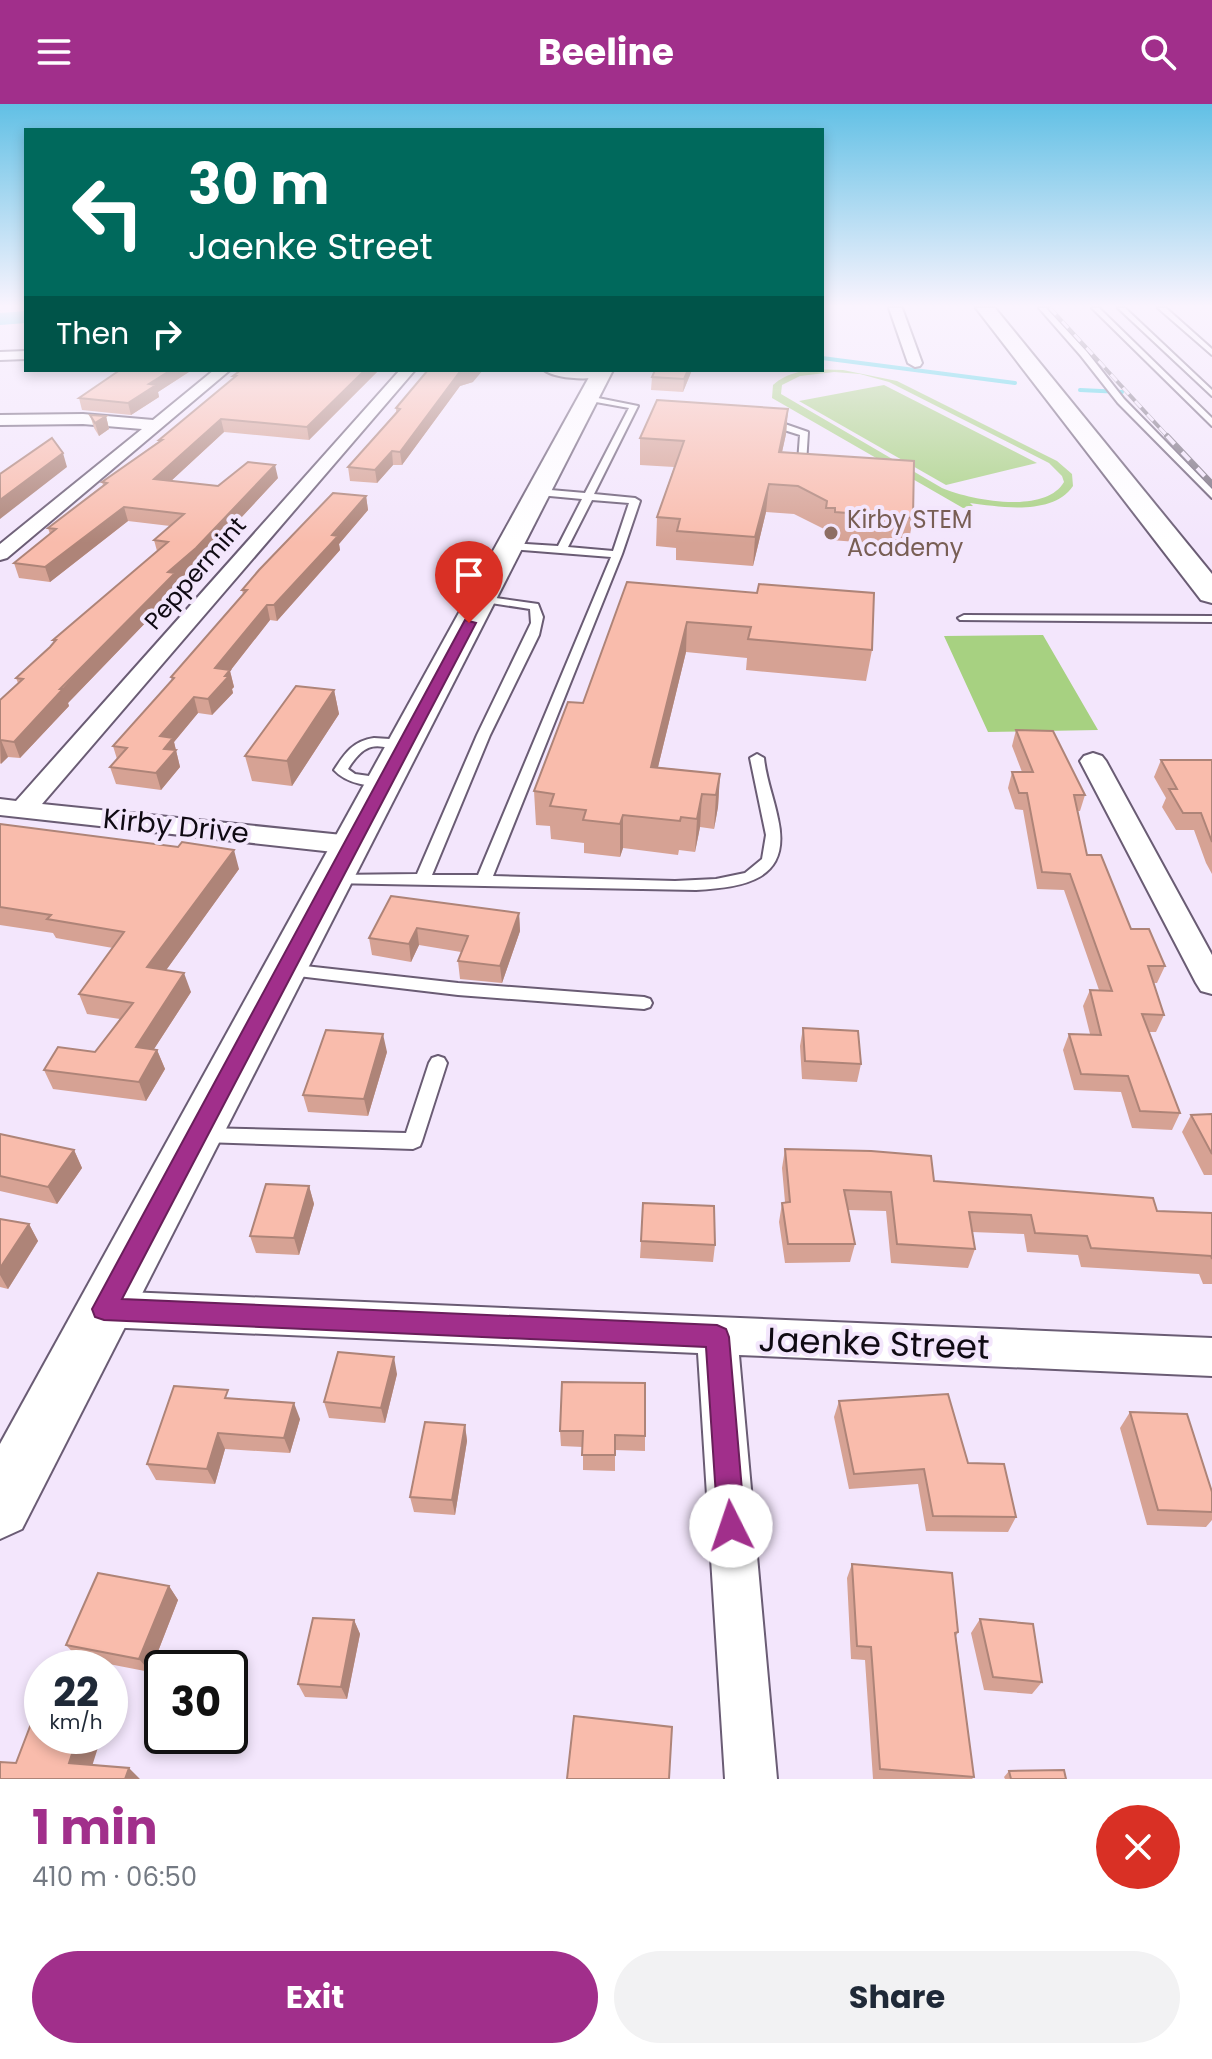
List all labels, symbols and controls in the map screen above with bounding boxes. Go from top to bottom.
text: Beeline [538,27,674,78]
icon: menu [32,30,76,74]
icon: search [1136,30,1180,74]
text: 30 m [188,145,330,224]
icon: left [56,160,160,264]
text: Jaenke Street [188,221,433,272]
text: Then [56,312,129,355]
icon: right [145,312,189,356]
place label: Kirby STEM Academy [847,503,972,564]
street label: Peppermint [137,509,253,637]
marker: Kirby STEM Academy [822,524,840,542]
pin [435,541,503,623]
icon: arrive [447,553,491,597]
street label: Kirby Drive [101,799,251,853]
street label: Jaenke Street [758,1315,990,1371]
position arrow [689,1484,773,1568]
speed limit sign: 30 [144,1650,248,1754]
text: 22 [53,1664,99,1720]
text: km/h [49,1708,103,1736]
text: 1 min [32,1794,158,1861]
button: close [1096,1805,1180,1889]
text: 410 m · 06:50 [32,1859,197,1895]
button: Exit [32,1951,598,2043]
button: Share [614,1951,1180,2043]

